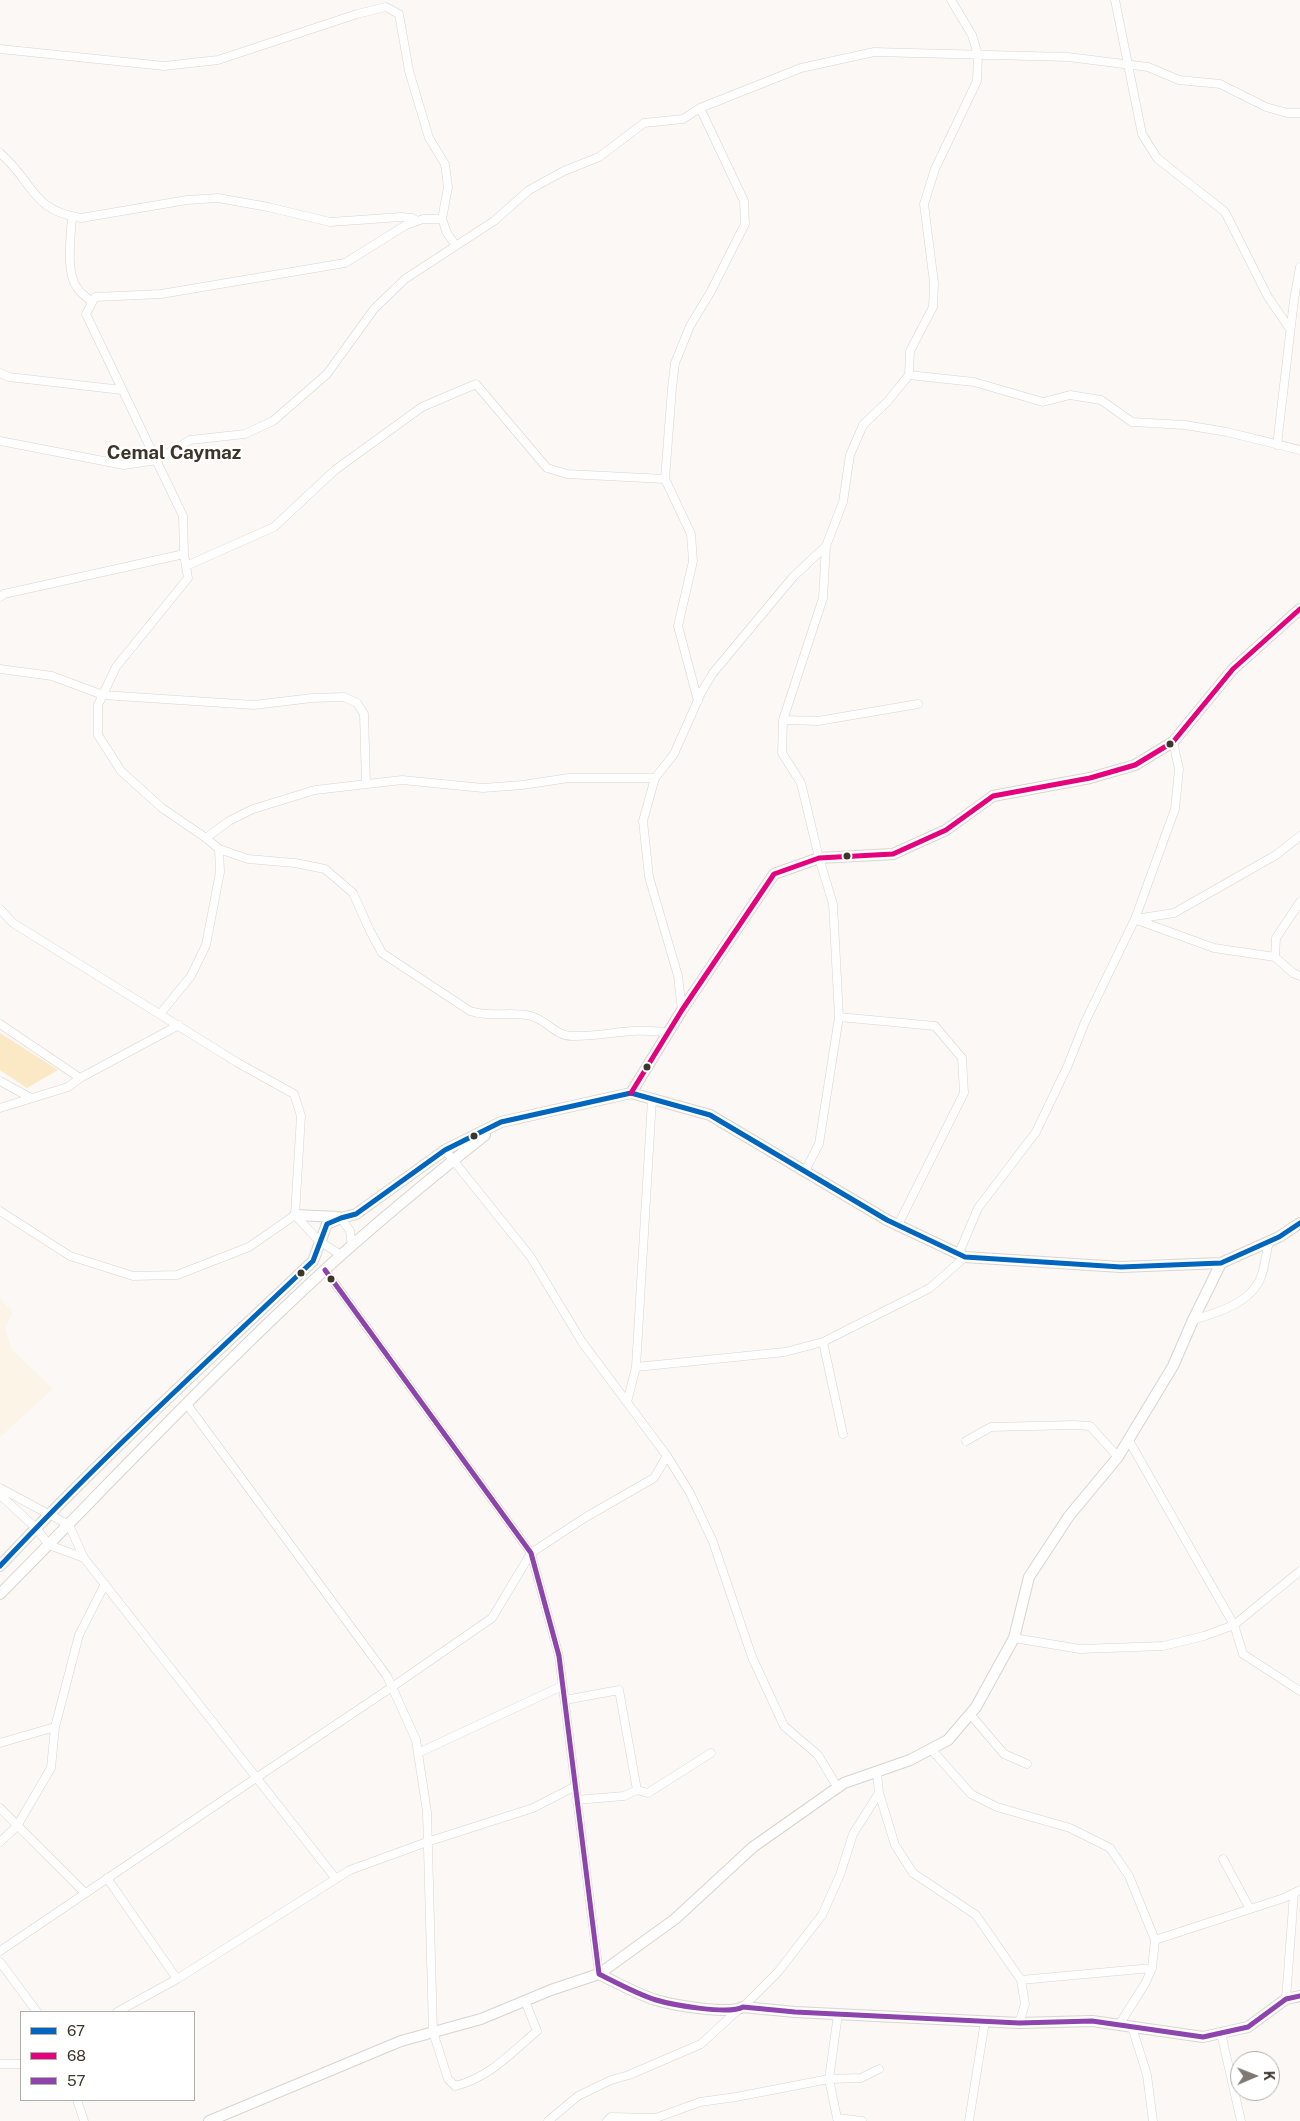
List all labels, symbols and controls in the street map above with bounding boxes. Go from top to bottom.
district label: Cemal Caymaz [107,442,241,464]
unlabelled marker [1165,739,1175,749]
unlabelled marker [842,851,852,861]
unlabelled marker [642,1062,652,1072]
unlabelled marker [469,1131,479,1141]
unlabelled marker [296,1268,306,1278]
unlabelled marker [326,1274,336,1284]
legend [20,2011,195,2101]
text: 67 [67,2022,85,2039]
text: 68 [67,2047,86,2064]
north arrow [1230,2051,1280,2101]
text: K [1261,2071,1277,2081]
text: 57 [67,2072,86,2089]

